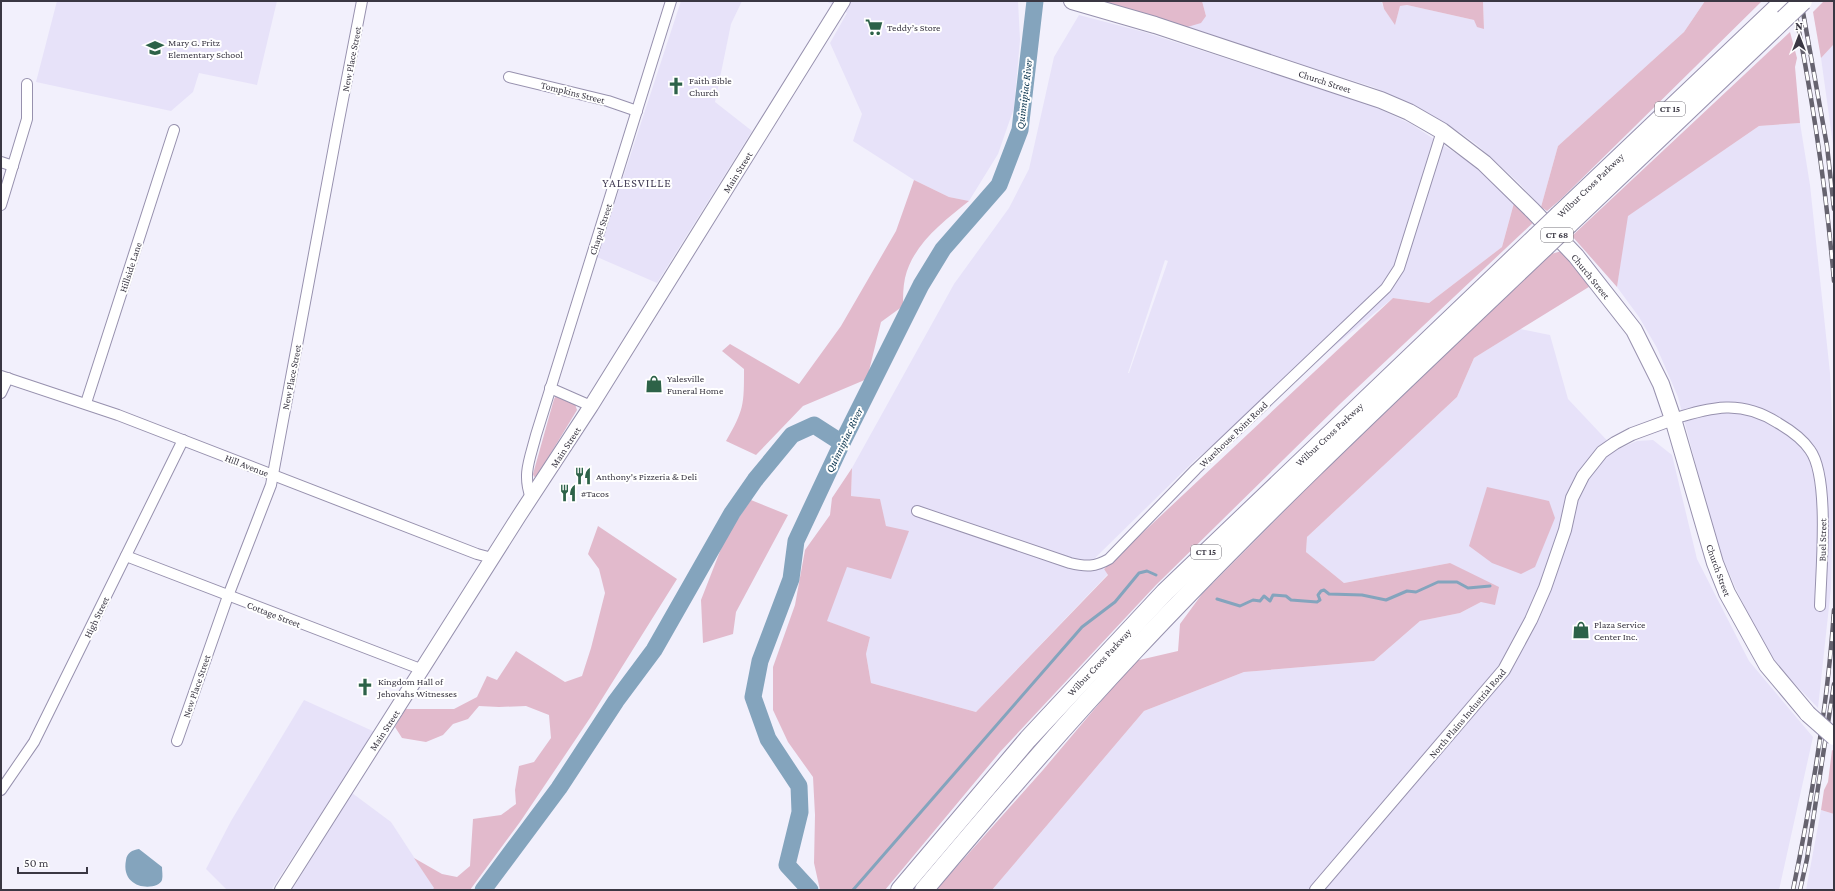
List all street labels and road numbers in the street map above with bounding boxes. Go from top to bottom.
street label: New Place Street [340,25,363,93]
street label: Church Street [1297,68,1353,95]
street label: Tompkins Street [540,79,607,106]
road number: CT 15 [1655,102,1685,116]
street label: Main Street [721,149,755,195]
street label: Wilbur Cross Parkway [1555,151,1626,220]
street label: Chapel Street [587,201,614,256]
road number: CT 68 [1541,228,1573,242]
street label: Hillside Lane [117,240,144,294]
street label: Church Street [1569,252,1613,302]
street label: New Place Street [280,343,303,411]
street label: Warehouse Point Road [1197,399,1270,470]
street label: Wilbur Cross Parkway [1293,400,1366,468]
street label: Main Street [548,424,583,470]
street label: Hill Avenue [223,452,271,479]
street label: Buel Street [1817,518,1828,562]
street label: Church Street [1704,543,1733,598]
road number: CT 15 [1191,545,1221,559]
street label: High Street [82,594,111,640]
street label: Cottage Street [245,599,303,630]
street label: Wilbur Cross Parkway [1065,626,1134,698]
street label: New Place Street [180,652,213,719]
street label: North Plains Industrial Road [1427,666,1509,760]
street label: Main Street [367,707,402,753]

